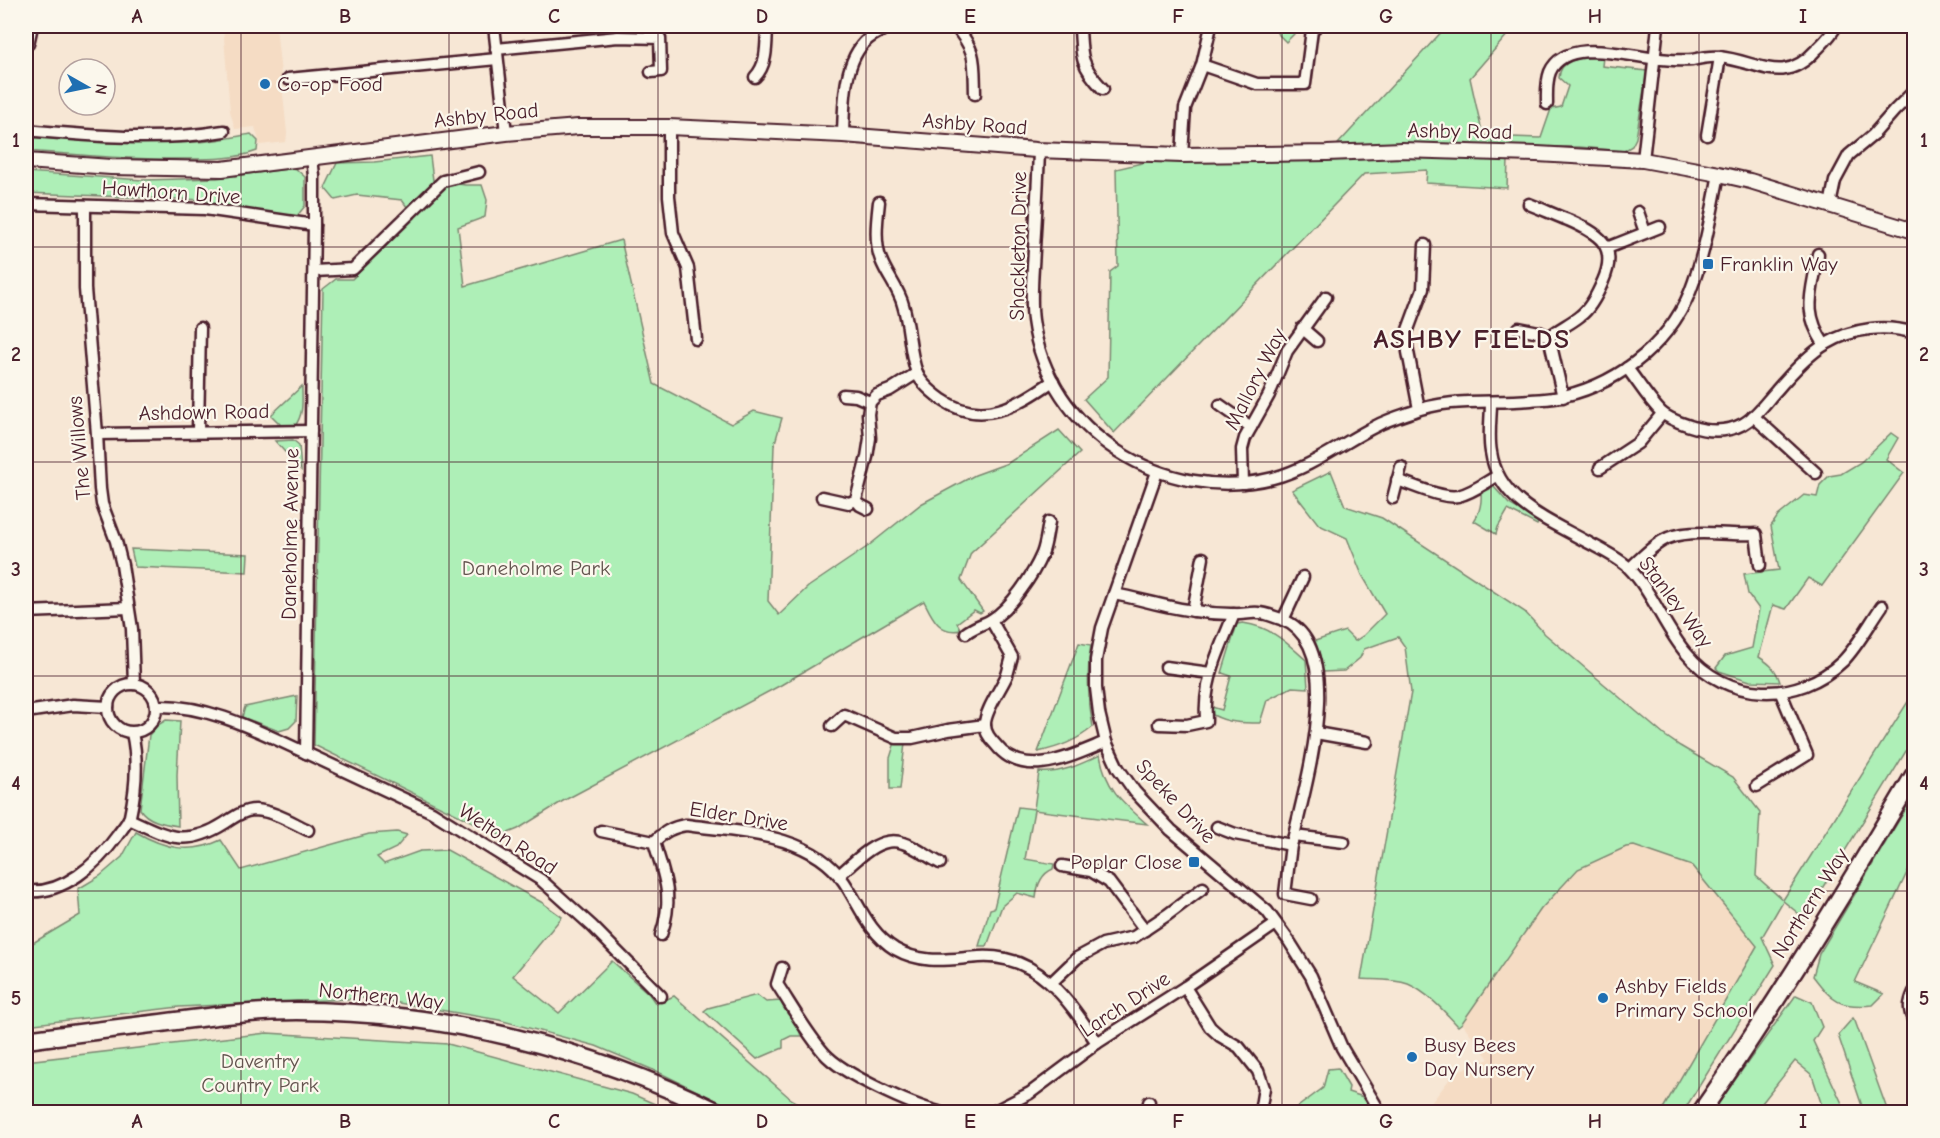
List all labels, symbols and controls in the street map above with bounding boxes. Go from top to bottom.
text: A [131,5,143,28]
text: B [339,5,351,28]
text: C [548,5,560,28]
text: D [756,5,768,28]
text: E [964,5,976,28]
text: F [1172,5,1184,28]
text: G [1379,5,1393,28]
text: H [1588,5,1602,28]
text: I [1799,5,1807,28]
north arrow [57,57,117,117]
place label: Co-op Food [277,72,383,96]
marker: Co-op Food [258,77,272,91]
text: N [91,83,111,96]
street label: Ashby Road [432,98,540,132]
street label: Ashby Road [922,108,1028,140]
street label: Ashby Road [1407,118,1513,144]
text: 1 [12,129,20,152]
text: 1 [1920,129,1928,152]
street label: Shackleton Drive [1005,171,1031,321]
street label: Hawthorn Drive [101,175,241,209]
place label: Franklin Way [1720,252,1838,276]
marker: Franklin Way [1701,257,1715,271]
street label: Mallory Way [1219,324,1291,434]
district label: ASHBY FIELDS [1374,324,1570,355]
text: 2 [11,343,21,366]
text: 2 [1919,343,1929,366]
street label: The Willows [63,395,95,501]
street label: Ashdown Road [138,399,270,425]
street label: Daneholme Avenue [277,448,303,620]
street label: Stanley Way [1634,552,1718,653]
park label: Daneholme Park [462,556,610,580]
text: 3 [11,558,21,581]
text: 3 [1919,558,1929,581]
street label: Speke Drive [1131,754,1221,848]
text: 4 [11,772,21,795]
text: 4 [1919,772,1929,795]
street label: Elder Drive [688,796,790,836]
street label: Welton Road [454,798,562,880]
street label: Northern Way [1767,843,1854,962]
place label: Poplar Close [1070,850,1182,874]
marker: Poplar Close [1187,855,1201,869]
street label: Larch Drive [1076,966,1174,1042]
place label: Ashby Fields Primary School [1615,974,1753,1022]
street label: Northern Way [318,978,445,1015]
text: 5 [11,987,21,1010]
text: 5 [1919,987,1929,1010]
marker: Ashby Fields Primary School [1596,991,1610,1005]
place label: Busy Bees Day Nursery [1424,1033,1535,1081]
park label: Daventry Country Park [201,1049,319,1097]
marker: Busy Bees Day Nursery [1405,1050,1419,1064]
text: A [131,1110,143,1133]
text: B [339,1110,351,1133]
text: C [548,1110,560,1133]
text: D [756,1110,768,1133]
text: E [964,1110,976,1133]
text: F [1172,1110,1184,1133]
text: G [1379,1110,1393,1133]
text: H [1588,1110,1602,1133]
text: I [1799,1110,1807,1133]

